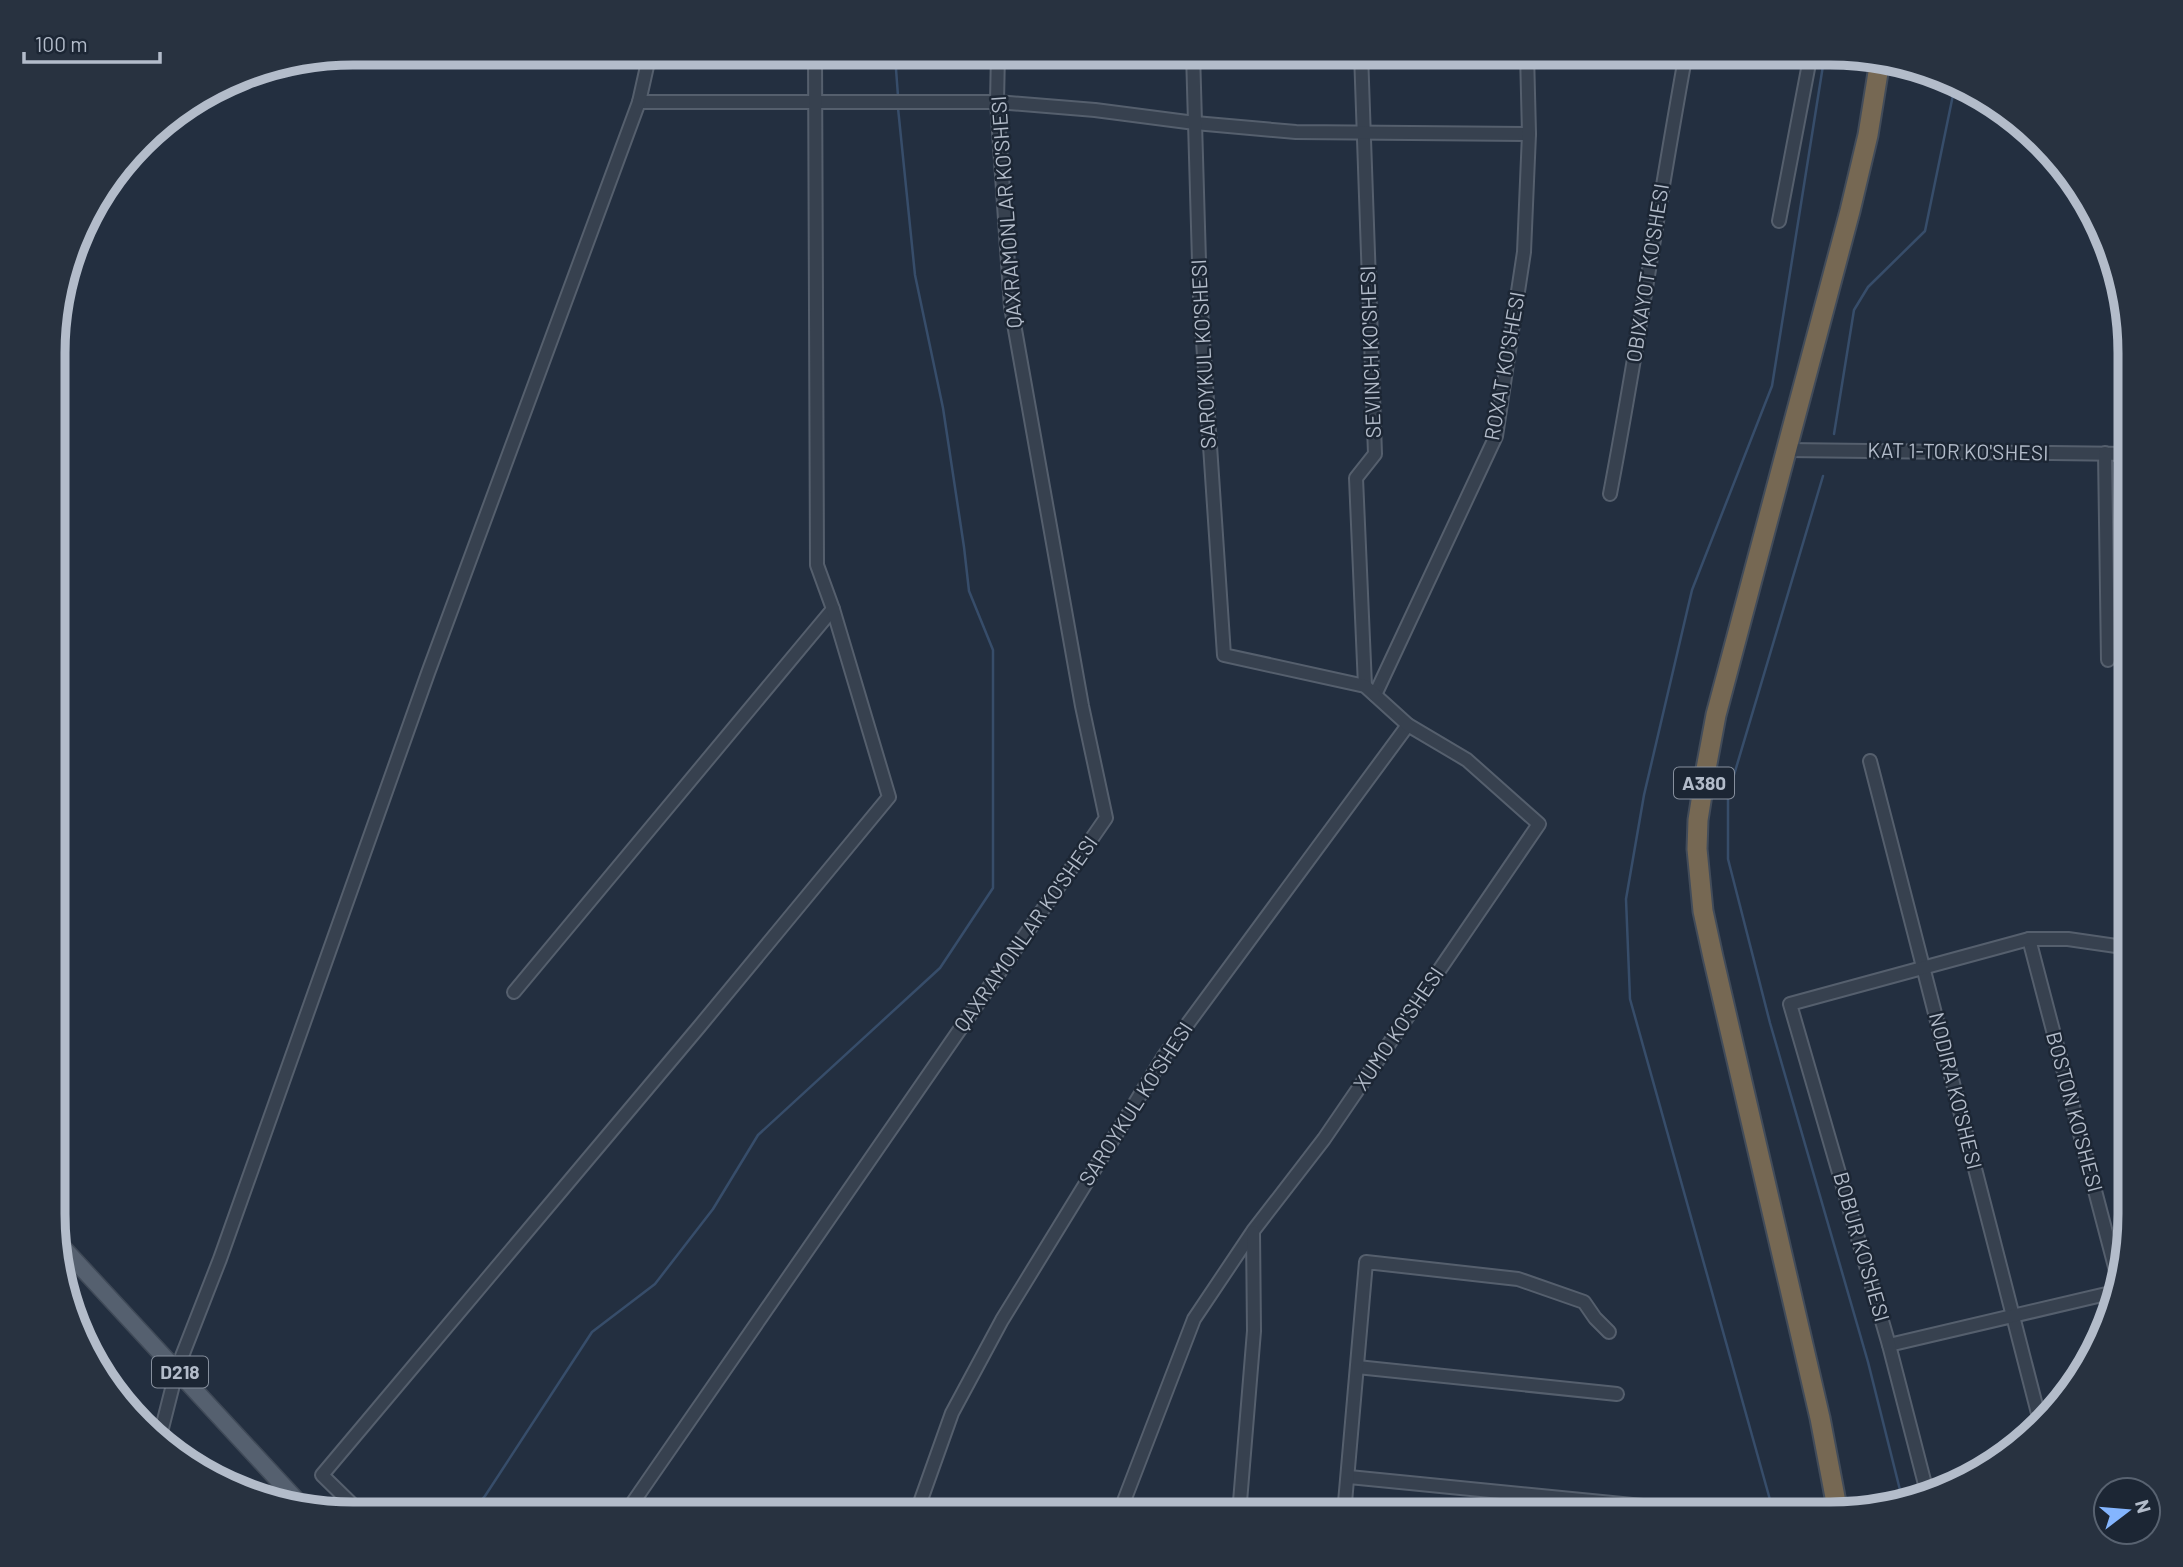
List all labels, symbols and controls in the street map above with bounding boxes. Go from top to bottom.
scale bar [24,21,161,65]
text: 100 m [35,31,88,56]
street label: QAXRAMONLAR KO'SHESI [985,95,1026,329]
street label: OBIXAYOT KO'SHESI [1620,182,1673,364]
street label: SAROYKUL KO'SHESI [1185,259,1220,450]
street label: SEVINCH KO'SHESI [1354,265,1385,439]
street label: ROXAT KO'SHESI [1478,289,1529,442]
street label: KAT 1-TOR KO'SHESI [1867,436,2049,465]
road number: A380 [1674,768,1734,798]
street label: QAXRAMONLAR KO'SHESI [948,831,1102,1036]
street label: XUMO KO'SHESI [1347,962,1448,1094]
street label: NODIRA KO'SHESI [1925,1009,1988,1172]
street label: SAROYKUL KO'SHESI [1073,1017,1197,1190]
street label: BOSTON KO'SHESI [2042,1029,2109,1195]
street label: BOBUR KO'SHESI [1829,1169,1896,1324]
road number: D218 [152,1356,208,1388]
north arrow [2092,1476,2162,1546]
text: N [2131,1497,2157,1515]

